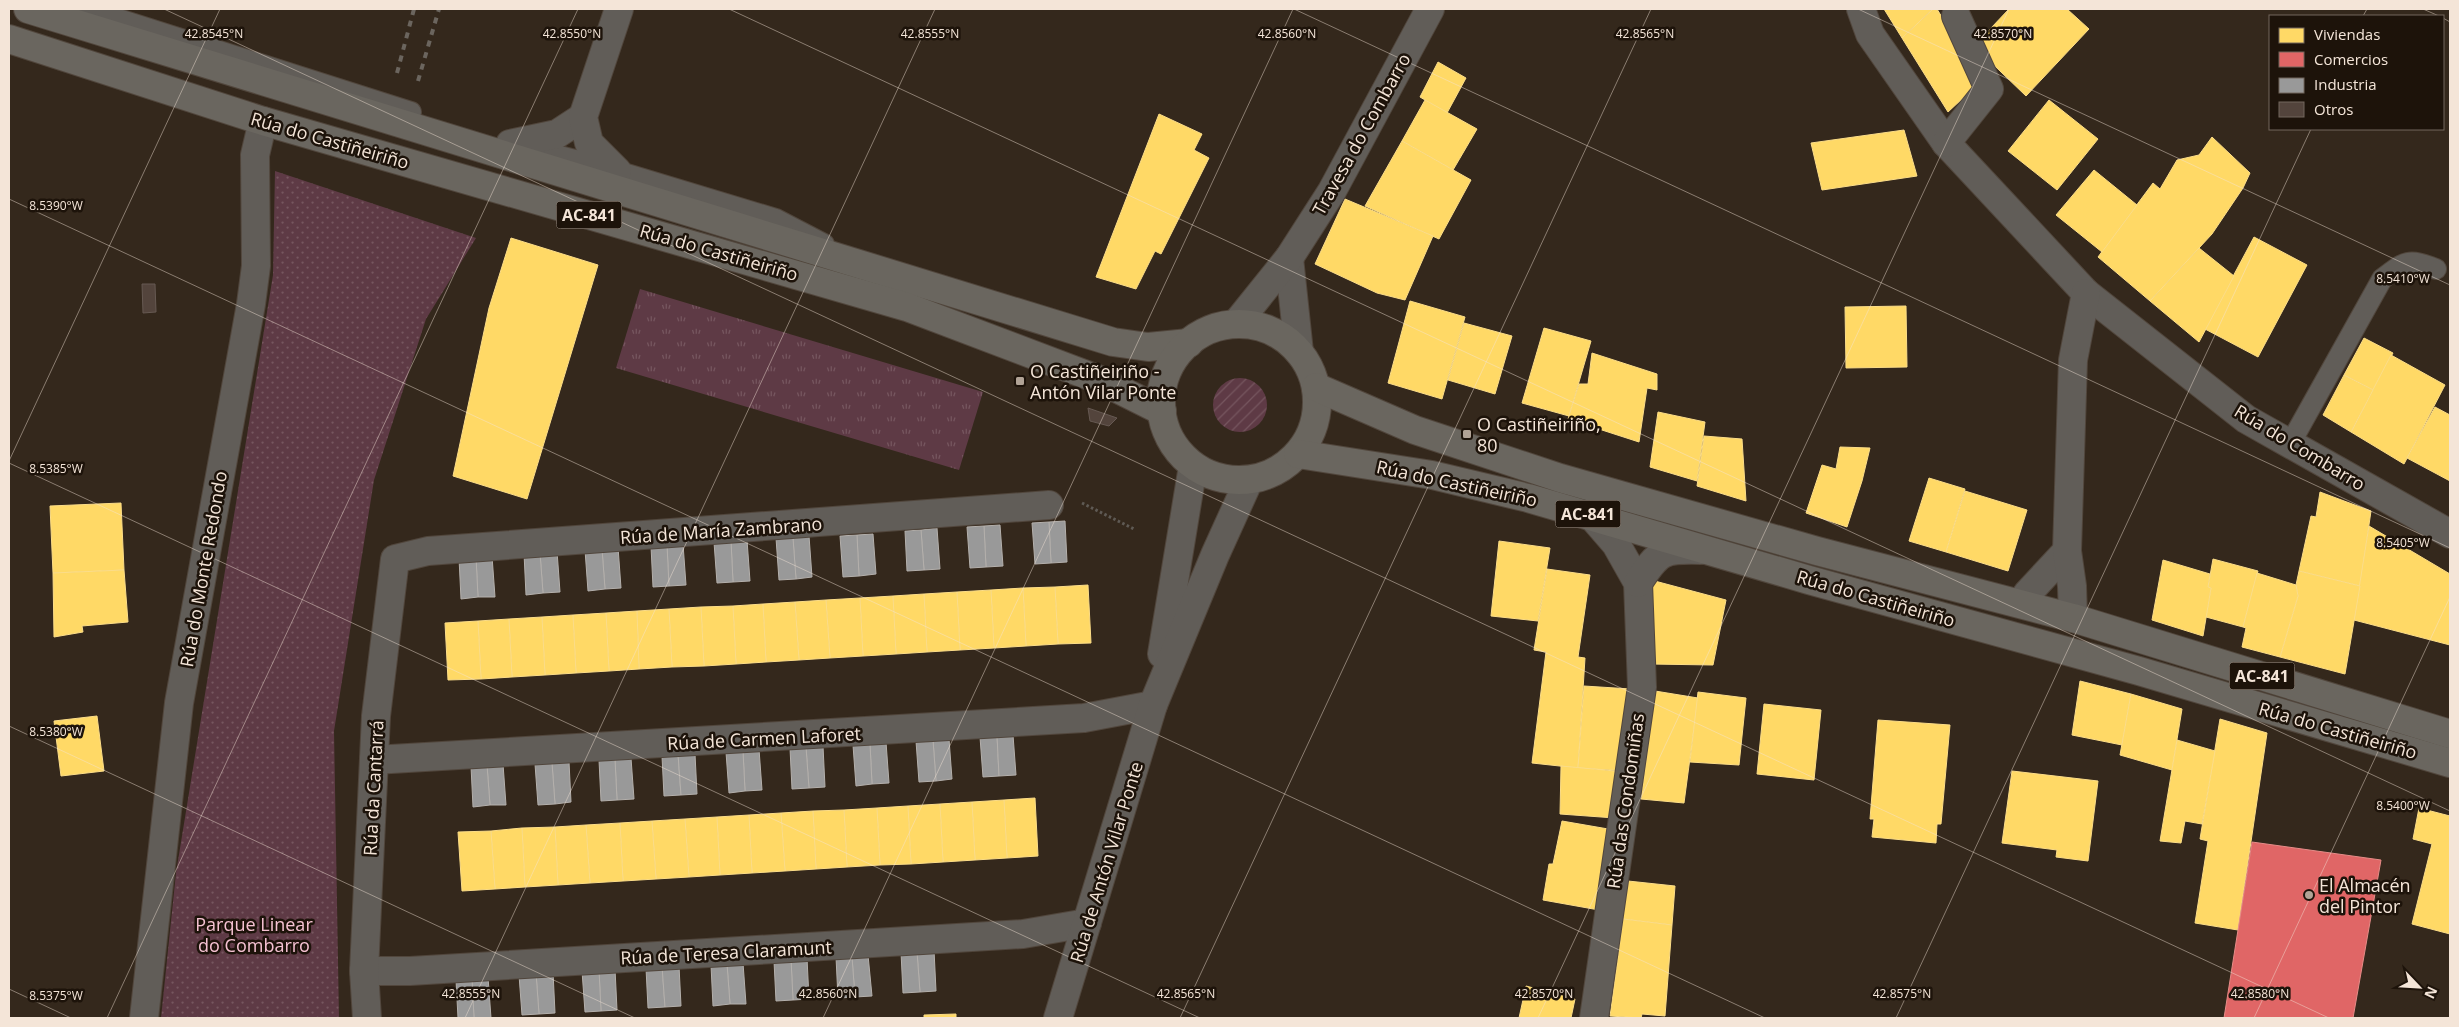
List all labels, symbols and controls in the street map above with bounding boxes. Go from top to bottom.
legend [2269,15,2444,130]
text: Viviendas [2314,24,2380,44]
text: 42.8545°N [185,25,243,42]
text: 42.8550°N [543,25,601,42]
text: 42.8555°N [901,25,959,42]
text: 42.8560°N [1258,25,1316,42]
text: 42.8565°N [1616,25,1674,42]
text: 42.8570°N [1974,25,2032,42]
street label: Travesa do Combarro [1307,49,1415,219]
text: Comercios [2314,49,2388,69]
text: Industria [2314,74,2377,94]
text: Otros [2314,99,2353,119]
street label: Rúa do Castiñeiriño [248,106,412,174]
text: 8.5390°W [29,197,83,214]
road number: AC-841 [556,202,622,228]
street label: Rúa do Castiñeiriño [637,218,801,286]
text: 8.5410°W [2376,270,2430,287]
place label: O Castiñeiriño - Antón Vilar Ponte [1030,359,1176,404]
marker: O Castiñeiriño - Antón Vilar Ponte [1014,375,1026,387]
street label: Rúa do Combarro [2230,398,2370,496]
place label: O Castiñeiriño, 80 [1477,412,1601,457]
marker: O Castiñeiriño, 80 [1461,428,1473,440]
street label: Rúa do Castiñeiriño [1374,454,1540,512]
text: 8.5385°W [29,460,83,477]
street label: Rúa do Monte Redondo [174,469,232,669]
road number: AC-841 [1556,500,1620,528]
street label: Rúa de María Zambrano [619,511,823,549]
text: 8.5405°W [2376,534,2430,551]
street label: Rúa do Castiñeiriño [1794,564,1958,632]
road number: AC-841 [2230,662,2294,689]
street label: Rúa do Castiñeiriño [2256,696,2420,764]
street label: Rúa das Condomiñas [1601,712,1649,890]
street label: Rúa da Cantarrá [357,719,389,857]
street label: Rúa de Carmen Laforet [667,721,861,755]
text: 8.5380°W [29,723,83,740]
street label: Rúa de Antón Vilar Ponte [1064,759,1148,965]
text: 8.5400°W [2376,797,2430,814]
place label: El Almacén del Pintor [2319,873,2411,918]
marker: El Almacén del Pintor [2303,889,2315,901]
park label: Parque Linear do Combarro [195,912,313,957]
street label: Rúa de Teresa Claramunt [620,934,832,970]
north arrow [2394,962,2444,1012]
text: N [2420,984,2442,1002]
text: 42.8555°N [442,985,500,1002]
text: 42.8560°N [799,985,857,1002]
text: 42.8565°N [1157,985,1215,1002]
text: 42.8570°N [1515,985,1573,1002]
text: 42.8575°N [1873,985,1931,1002]
text: 42.8580°N [2231,985,2289,1002]
text: 8.5375°W [29,987,83,1004]

